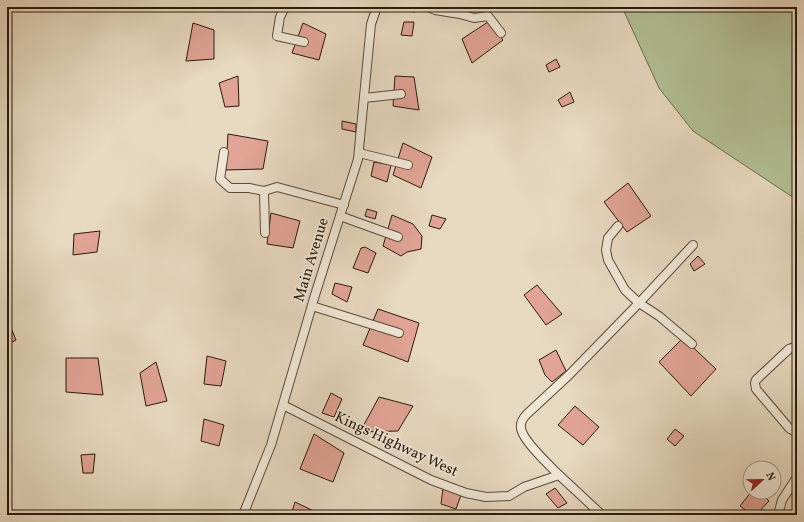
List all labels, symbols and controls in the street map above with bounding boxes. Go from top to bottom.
street label: Main Avenue [289,215,335,305]
street label: Kings Highway West [331,407,461,483]
north arrow [742,460,782,500]
text: N [761,470,778,483]

